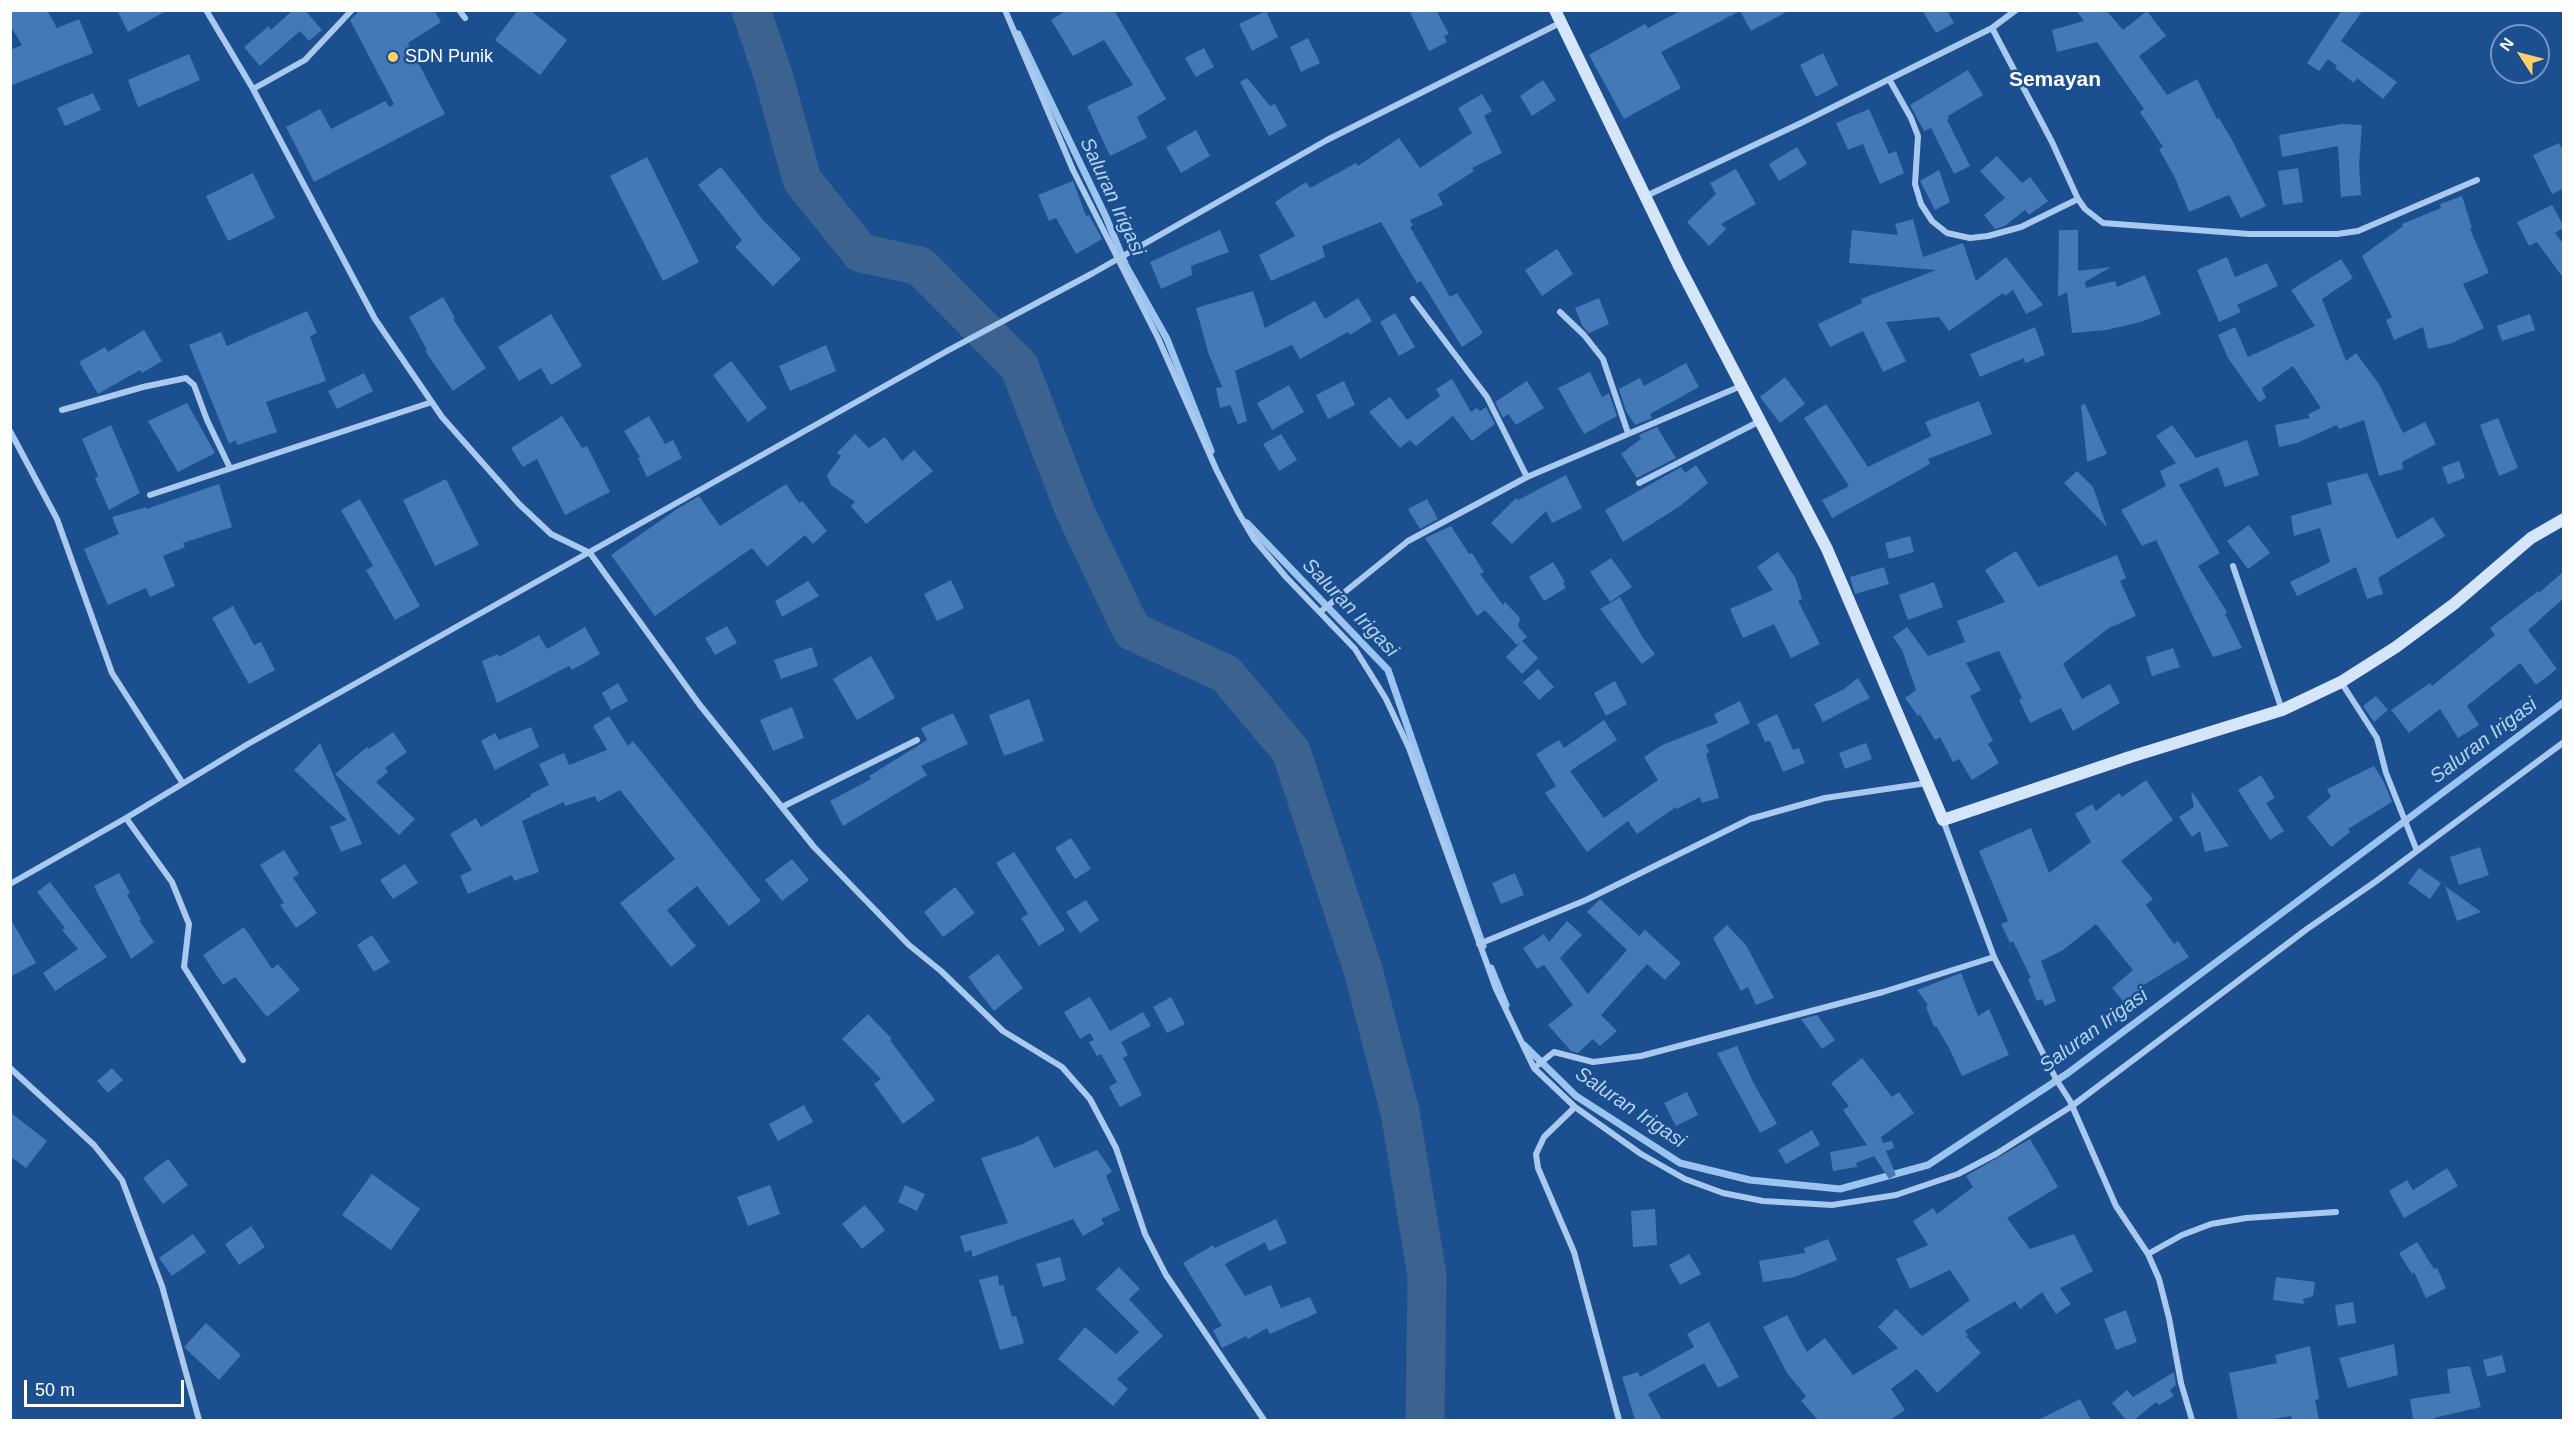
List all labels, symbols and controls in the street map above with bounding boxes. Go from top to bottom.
north arrow [2490,24,2550,84]
text: N [2496,35,2517,54]
place label: SDN Punik [405,46,493,68]
marker: SDN Punik [386,50,400,64]
district label: Semayan [2009,67,2101,93]
water label: Saluran Irigasi [1074,134,1150,260]
water label: Saluran Irigasi [1297,554,1403,662]
water label: Saluran Irigasi [2426,693,2542,789]
water label: Saluran Irigasi [2035,984,2153,1078]
water label: Saluran Irigasi [1570,1062,1690,1154]
scale bar [27,1368,188,1406]
text: 50 m [35,1380,75,1400]

